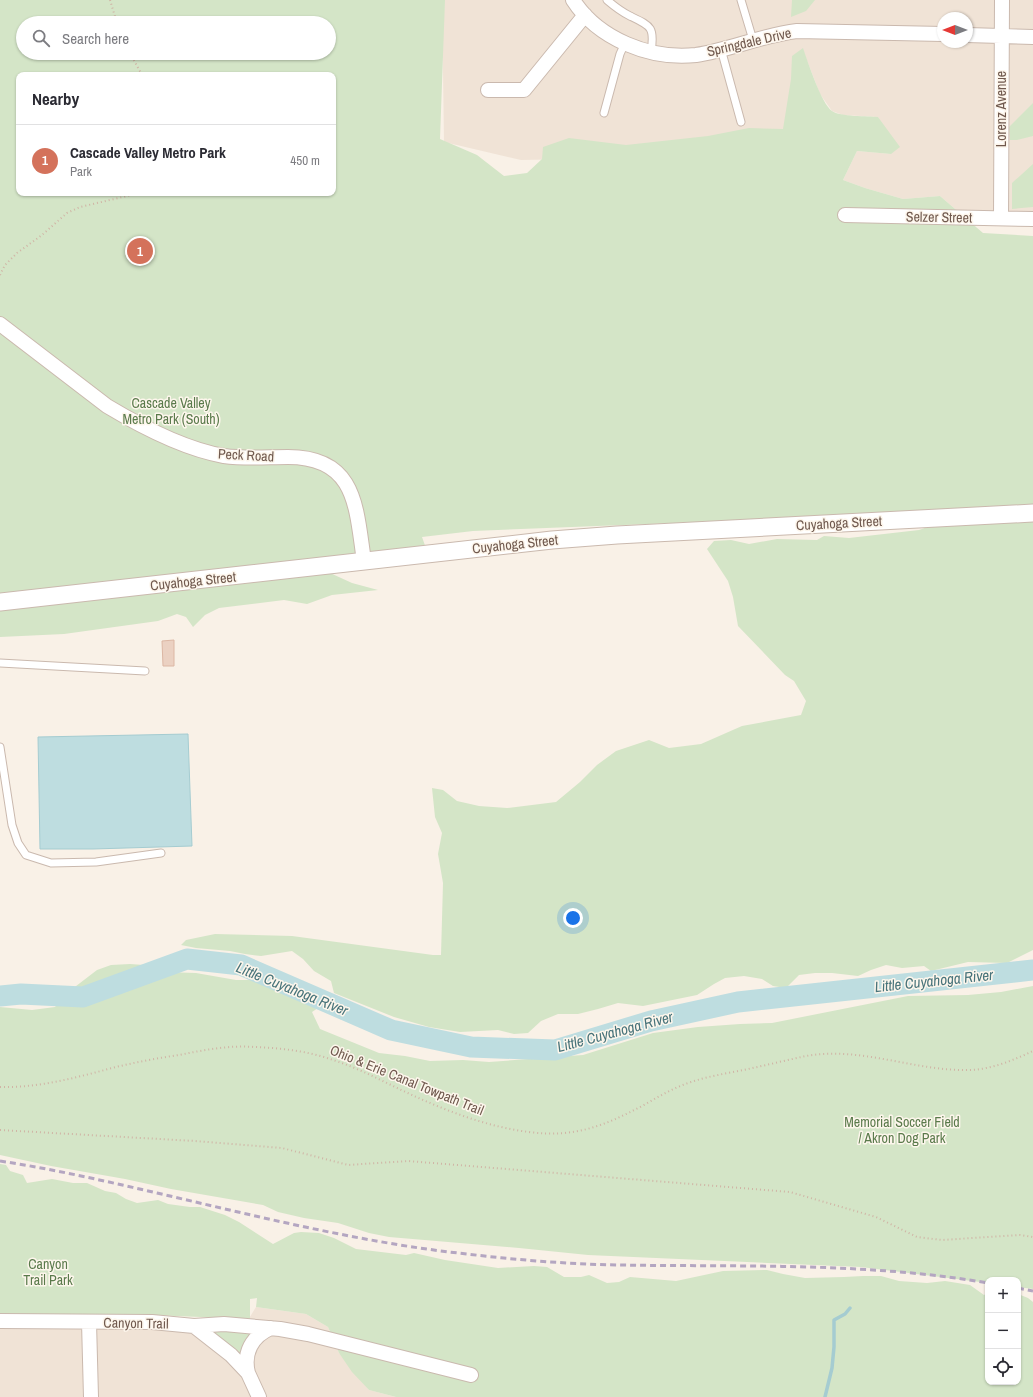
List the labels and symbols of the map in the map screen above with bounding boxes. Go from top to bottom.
north arrow [937,12,973,48]
street label: Springdale Drive [705,24,793,60]
street label: Lorenz Avenue [992,71,1010,147]
street label: Selzer Street [906,207,972,227]
pin: 1 [127,236,153,266]
park label: Cascade Valley Metro Park (South) [123,394,220,428]
street label: Peck Road [217,445,275,465]
street label: Cuyahoga Street [796,512,882,534]
street label: Cuyahoga Street [471,531,559,557]
street label: Cuyahoga Street [149,568,237,594]
your location [563,908,583,928]
water label: Little Cuyahoga River [233,957,352,1021]
water label: Little Cuyahoga River [874,964,995,997]
water label: Little Cuyahoga River [555,1006,676,1057]
street label: Ohio & Erie Canal Towpath Trail [327,1041,487,1119]
park label: Memorial Soccer Field / Akron Dog Park [844,1113,960,1147]
park label: Canyon Trail Park [23,1255,73,1289]
street label: Canyon Trail [103,1313,169,1333]

